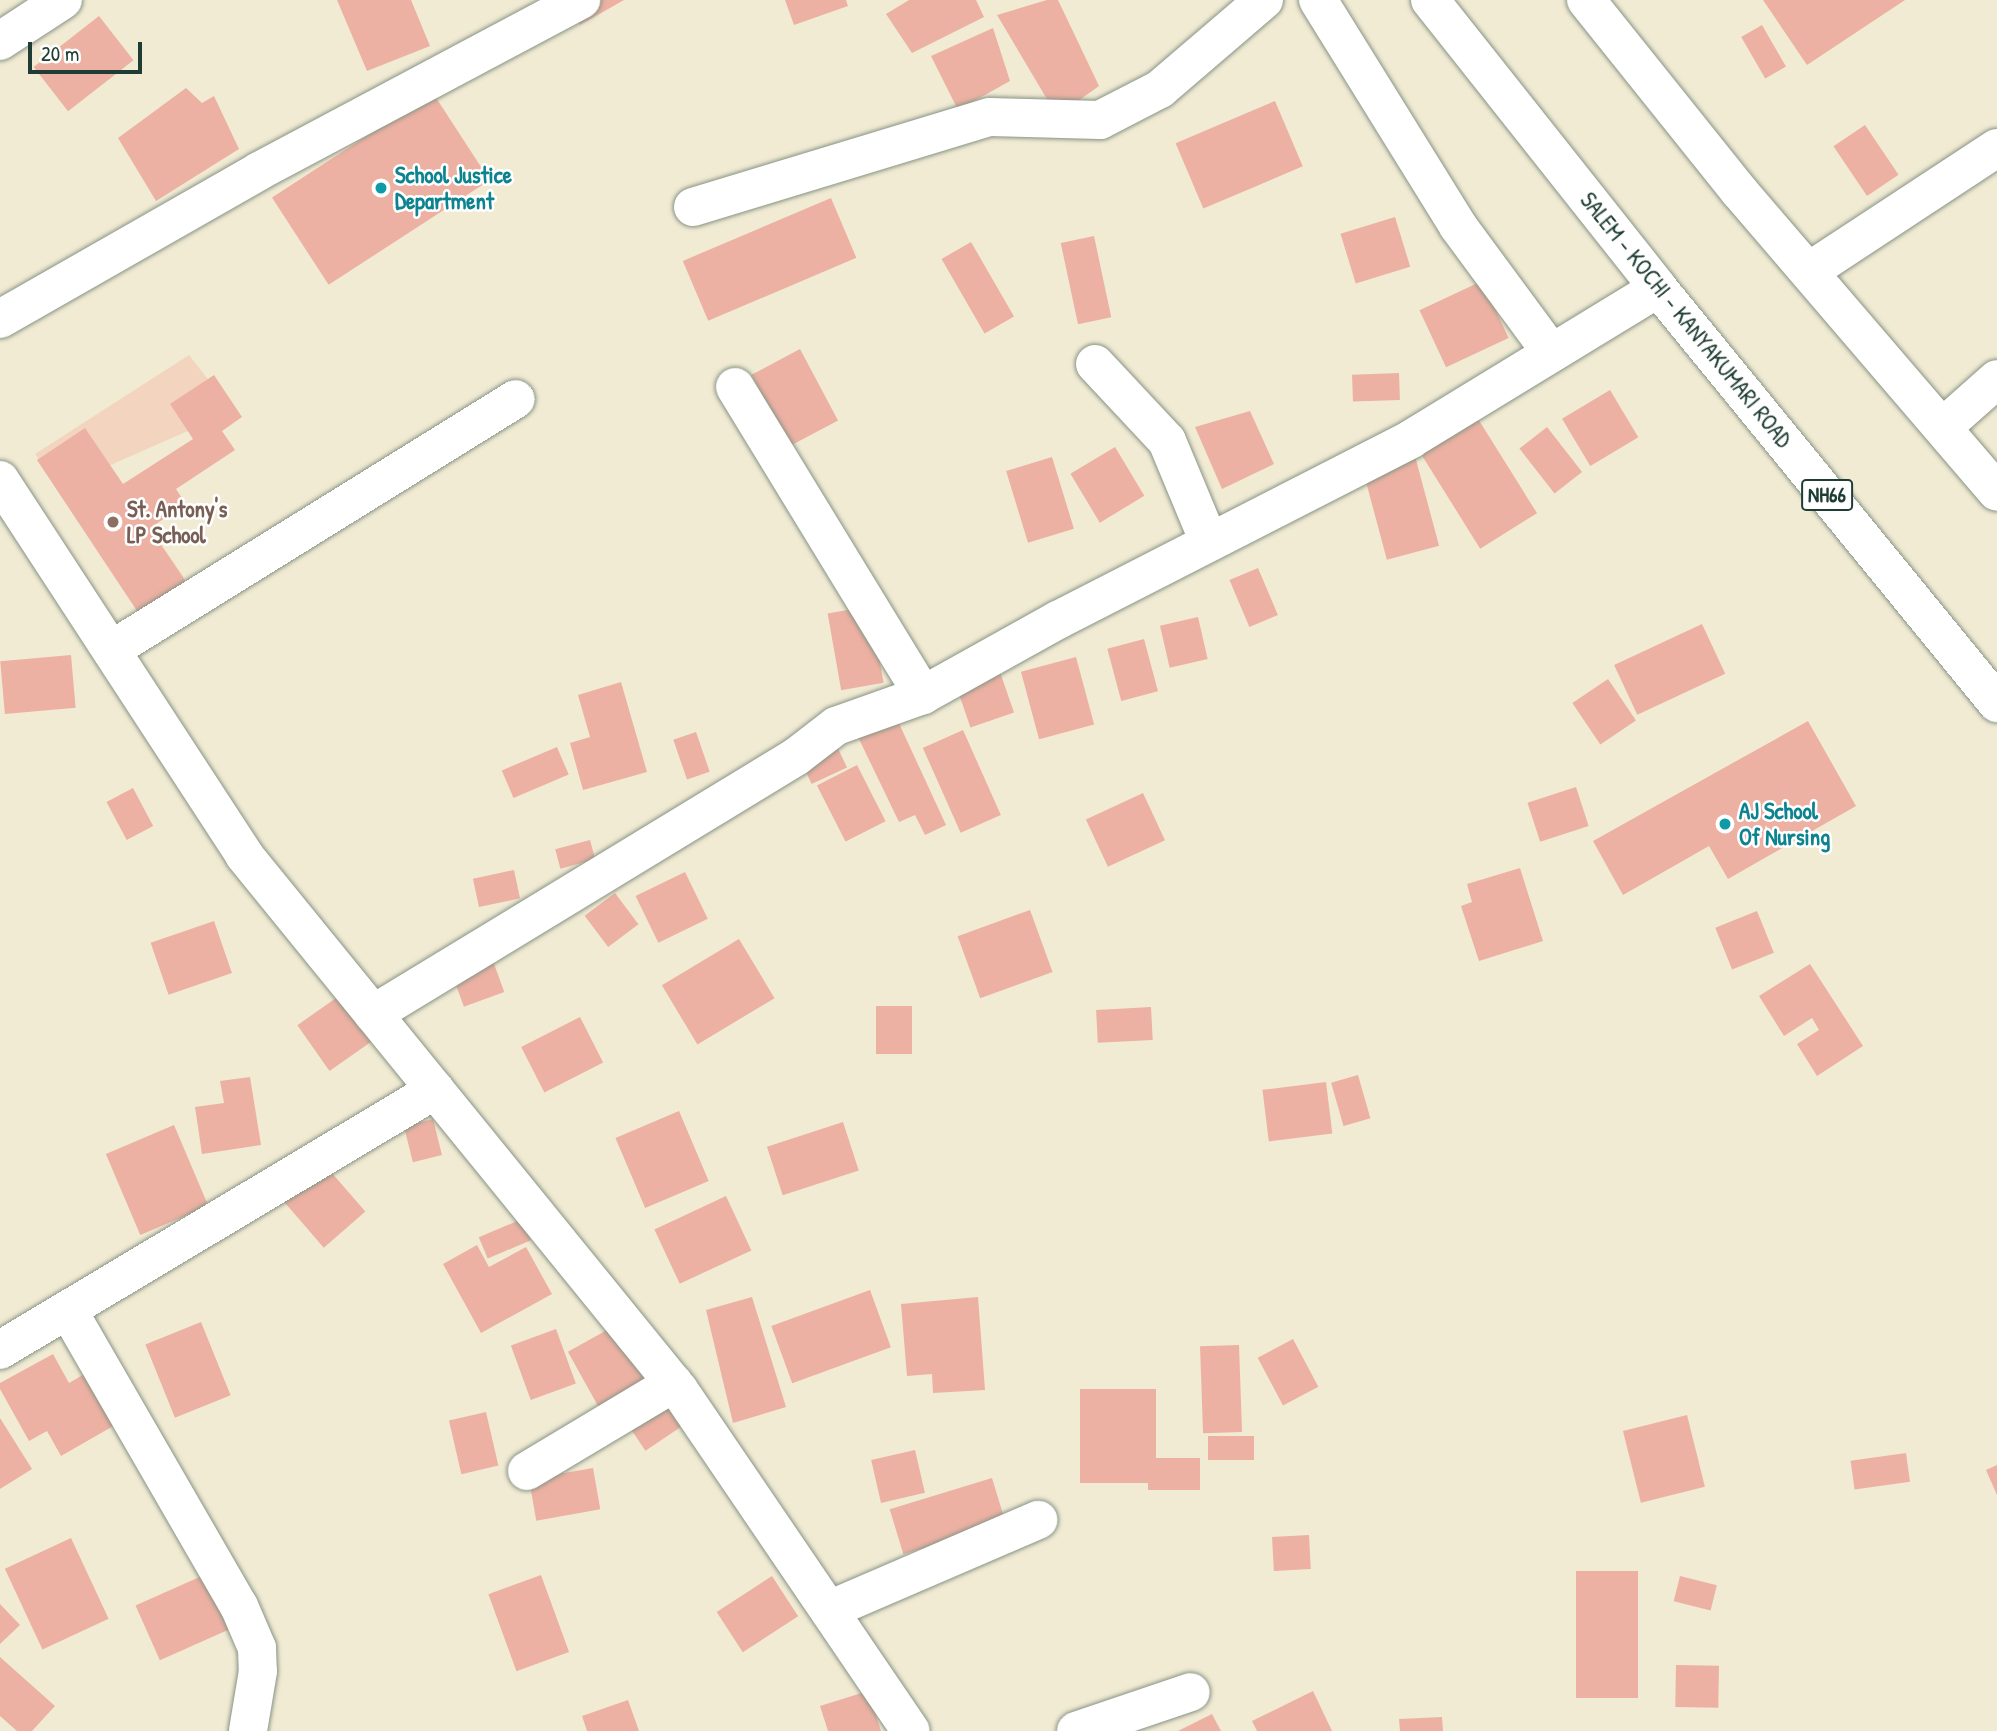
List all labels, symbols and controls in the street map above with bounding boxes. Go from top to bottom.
scale bar [32,28,145,72]
text: 20 m [41,39,79,68]
place label: School Justice Department [395,161,512,215]
marker: School Justice Department [373,180,389,196]
street label: SALEM - KOCHI - KANYAKUMARI ROAD [1574,187,1798,453]
road number: NH66 [1801,477,1853,512]
place label: St. Antony's LP School [127,495,227,549]
marker: St. Antony's LP School [105,514,121,530]
place label: AJ School Of Nursing [1739,797,1830,851]
marker: AJ School Of Nursing [1717,816,1733,832]

